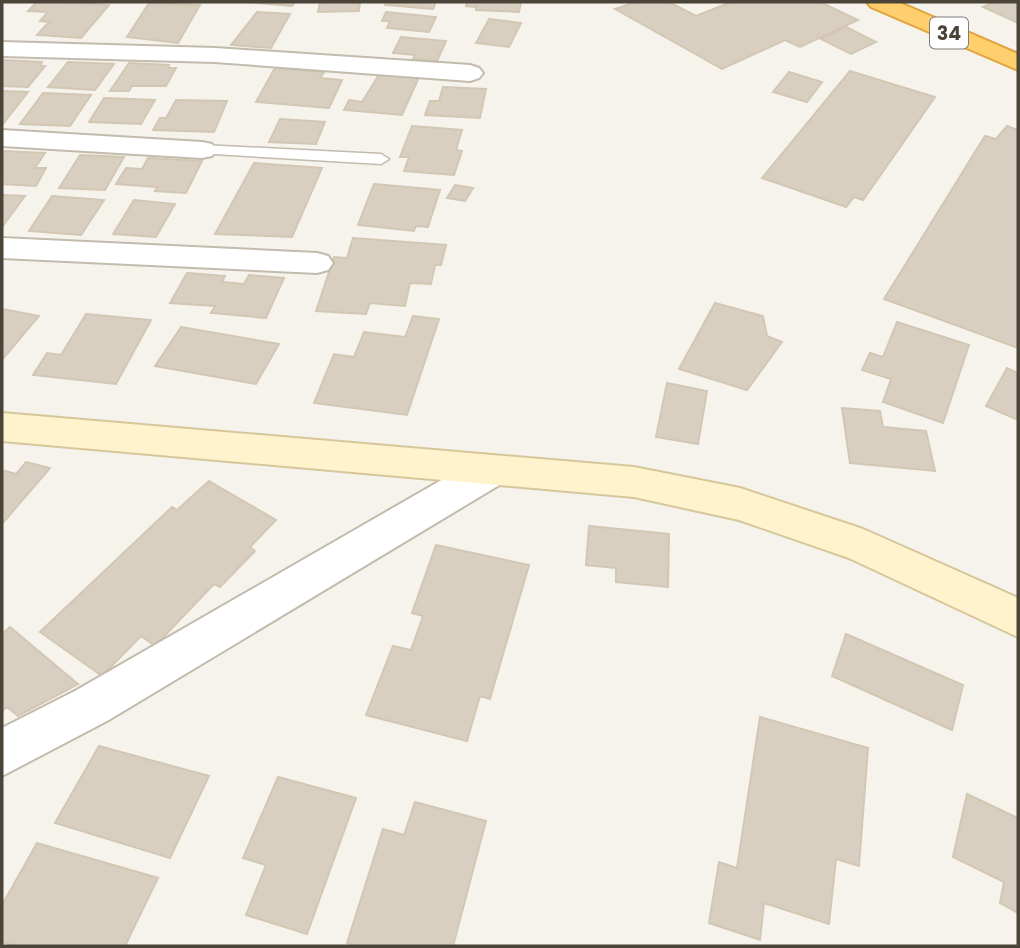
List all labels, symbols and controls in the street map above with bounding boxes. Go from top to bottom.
road number: 34 [930,18,968,48]

